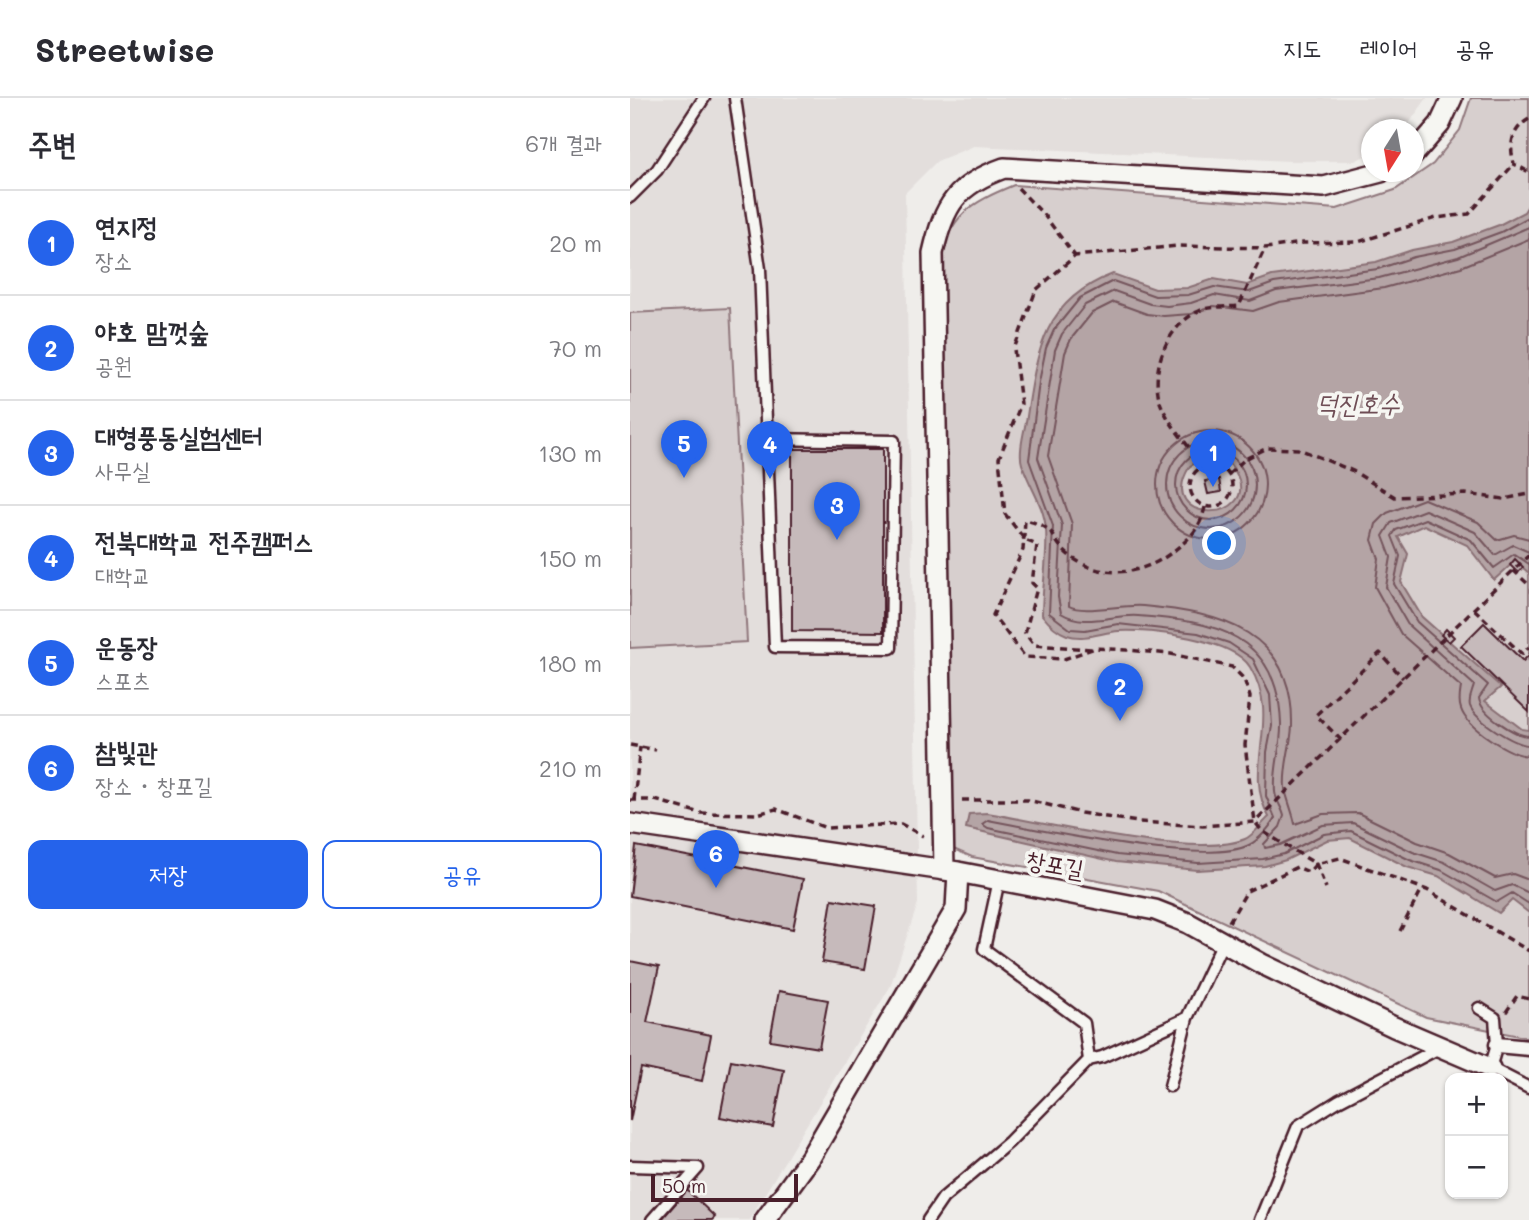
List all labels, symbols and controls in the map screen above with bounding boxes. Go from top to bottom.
text: Streetwise [35,27,214,70]
text: 지도 [1283,32,1321,63]
text: 레이어 [1359,32,1417,63]
text: 공유 [1455,32,1494,63]
north arrow [1361,119,1424,182]
text: 주변 [28,123,76,163]
text: 6개 결과 [525,128,602,158]
text: 연지정 [95,209,158,243]
text: 1 [46,228,56,258]
text: 20 m [549,228,602,258]
text: 장소 [95,245,132,275]
text: 야호 맘껏숲 [95,314,209,348]
text: 2 [45,333,57,363]
text: 70 m [549,333,602,363]
text: 공원 [95,350,132,380]
water label: 덕진호수 [1316,386,1400,420]
text: 대형풍동실험센터 [95,419,262,453]
pin: 5 [661,420,707,478]
pin: 4 [747,421,793,479]
pin: 1 [1190,429,1236,487]
text: 3 [44,438,58,468]
text: 130 m [538,438,602,468]
text: 사무실 [95,455,151,485]
pin: 3 [814,482,860,540]
text: 전북대학교 전주캠퍼스 [95,524,314,558]
your location [1202,526,1236,560]
text: 4 [44,543,58,573]
text: 150 m [538,543,602,573]
text: 대학교 [95,560,151,590]
text: 운동장 [95,629,158,663]
text: 5 [44,648,58,678]
text: 180 m [538,648,602,678]
pin: 2 [1097,663,1143,721]
text: 스포츠 [95,665,151,695]
text: 참빛관 [95,734,158,768]
text: 6 [44,753,58,783]
text: 210 m [539,753,602,783]
text: 장소 · 창포길 [95,770,212,800]
pin: 6 [693,830,739,888]
button: 저장 [28,840,308,909]
button: 공유 [322,840,602,909]
street label: 창포길 [1024,843,1086,884]
map controls [1445,1073,1508,1199]
button: + [1445,1073,1508,1136]
button: − [1445,1136,1508,1199]
scale bar [651,1171,798,1203]
text: 50 m [662,1173,706,1198]

